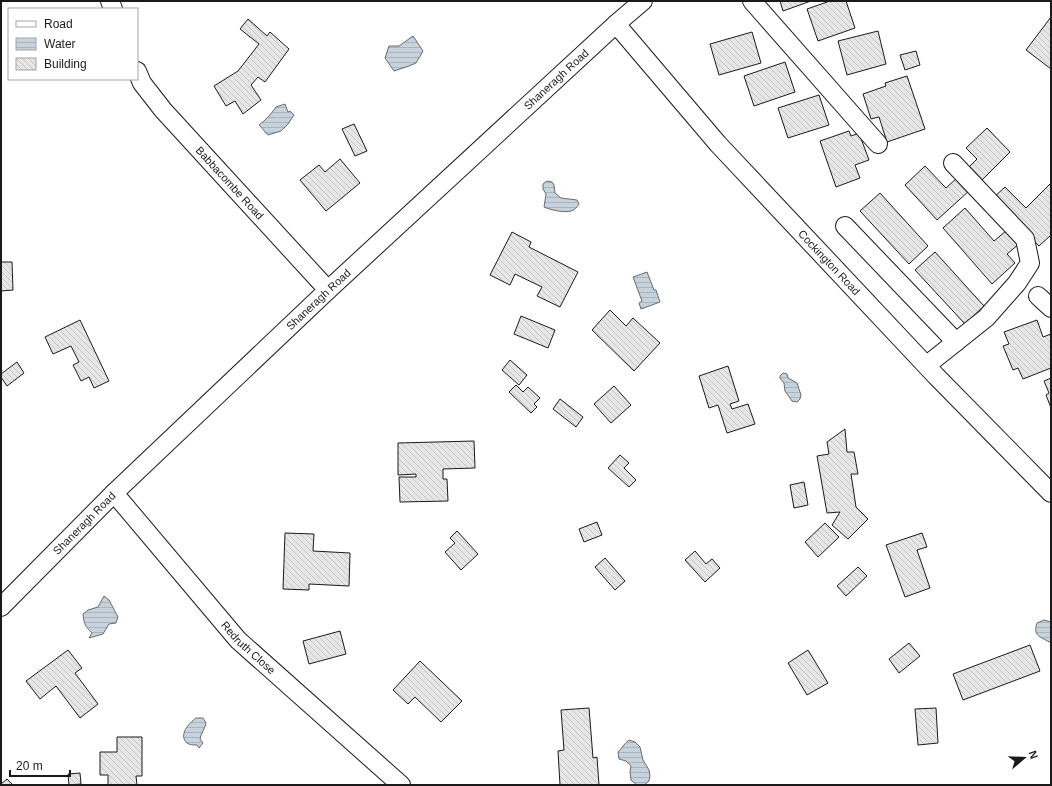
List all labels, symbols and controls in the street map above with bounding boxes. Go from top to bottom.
legend [8,8,138,80]
text: Road [44,17,73,31]
text: Water [44,37,76,51]
street label: Shaneragh Road [521,47,591,112]
text: Building [44,57,87,71]
street label: Babbacombe Road [193,144,266,222]
street label: Cockington Road [796,228,863,297]
street label: Shaneragh Road [284,266,353,332]
street label: Shaneragh Road [50,489,118,557]
street label: Redruth Close [219,619,278,676]
north arrow [1004,738,1044,778]
text: N [1026,749,1040,761]
scale bar [10,752,70,778]
text: 20 m [16,759,43,773]

